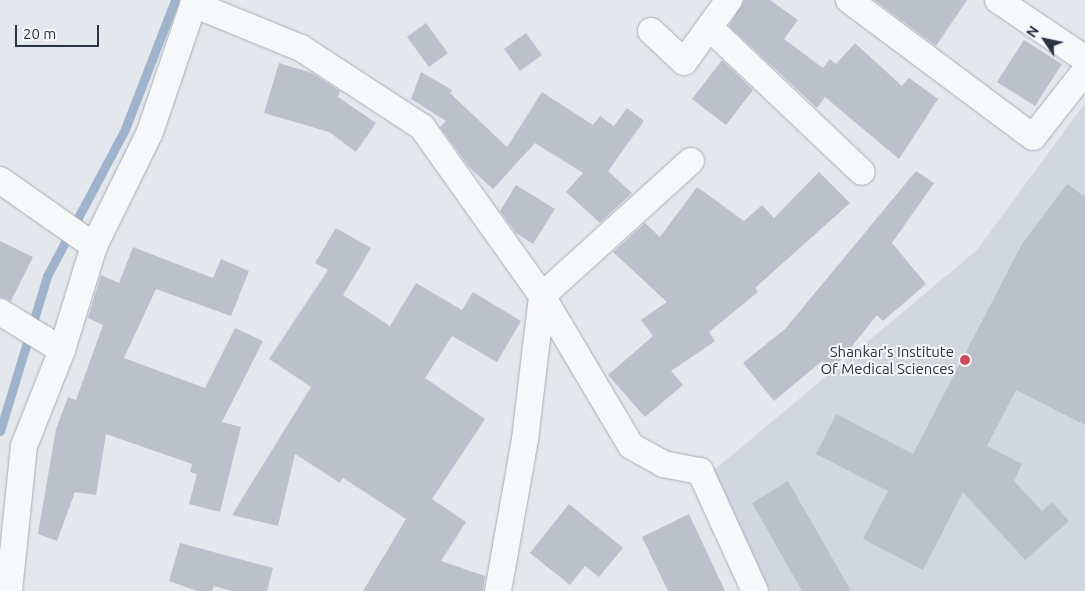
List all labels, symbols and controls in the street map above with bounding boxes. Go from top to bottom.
scale bar [18,15,101,47]
north arrow [1020,15,1070,65]
text: N [1023,23,1042,40]
text: 20 m [23,25,56,42]
place label: Shankar's Institute Of Medical Sciences [820,342,954,377]
marker: Shankar's Institute Of Medical Sciences [958,353,972,367]

